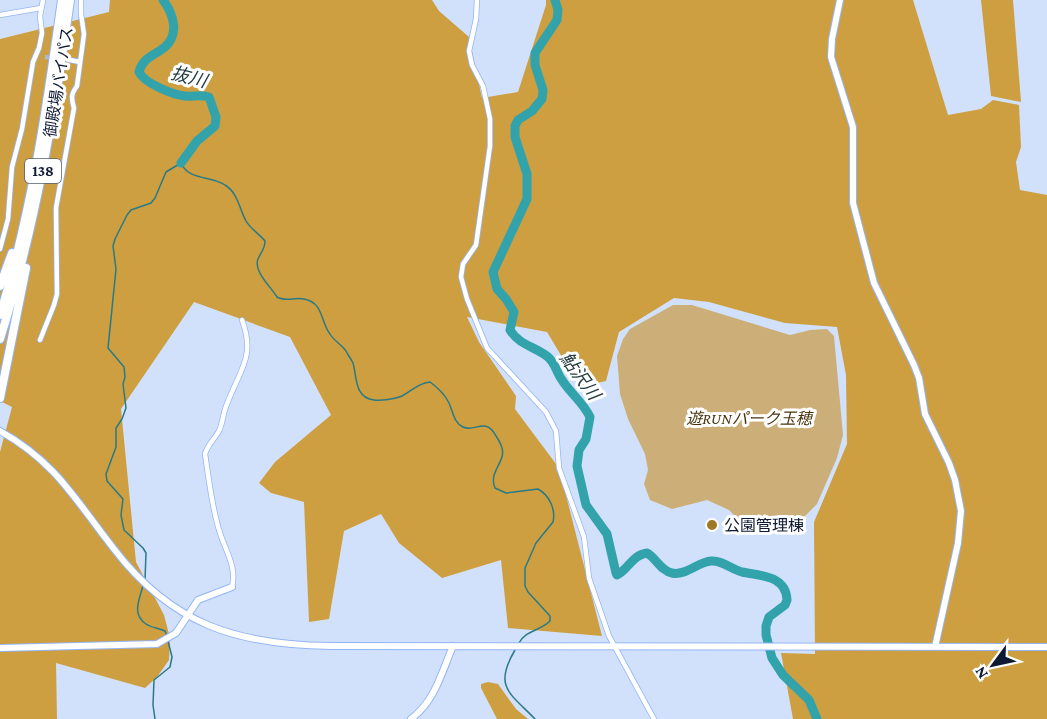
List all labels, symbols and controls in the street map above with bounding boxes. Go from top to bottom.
street label: 御殿場バイパス [41,26,76,139]
water label: 抜川 [169,63,211,92]
road number: 138 [25,159,61,183]
water label: 鮎沢川 [556,348,605,405]
park label: 遊RUNパーク玉穂 [686,410,815,427]
place label: 公園管理棟 [724,517,804,534]
marker: 公園管理棟 [705,518,719,532]
north arrow [963,635,1023,695]
text: N [971,664,991,682]

